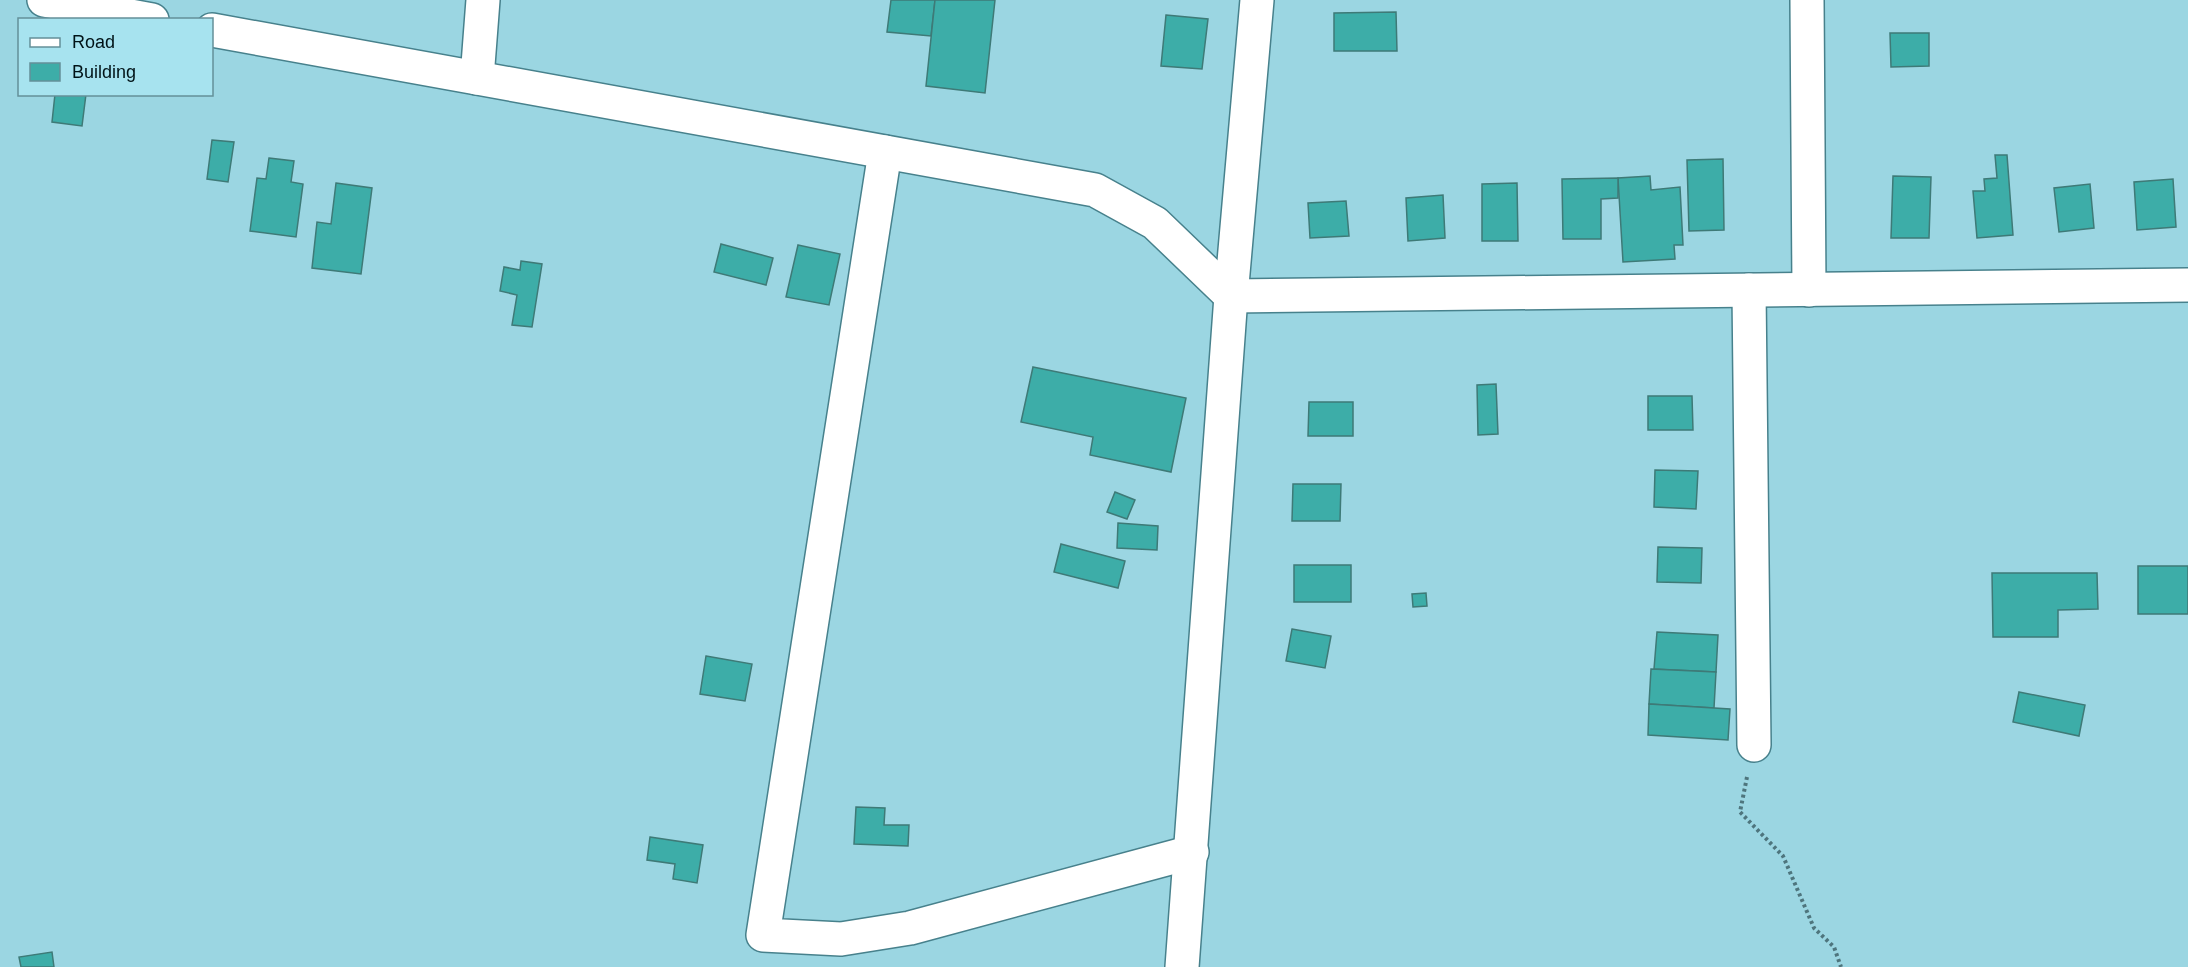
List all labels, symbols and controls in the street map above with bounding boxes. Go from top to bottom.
legend [18,18,213,96]
text: Road [72,32,115,52]
text: Building [72,62,136,82]

